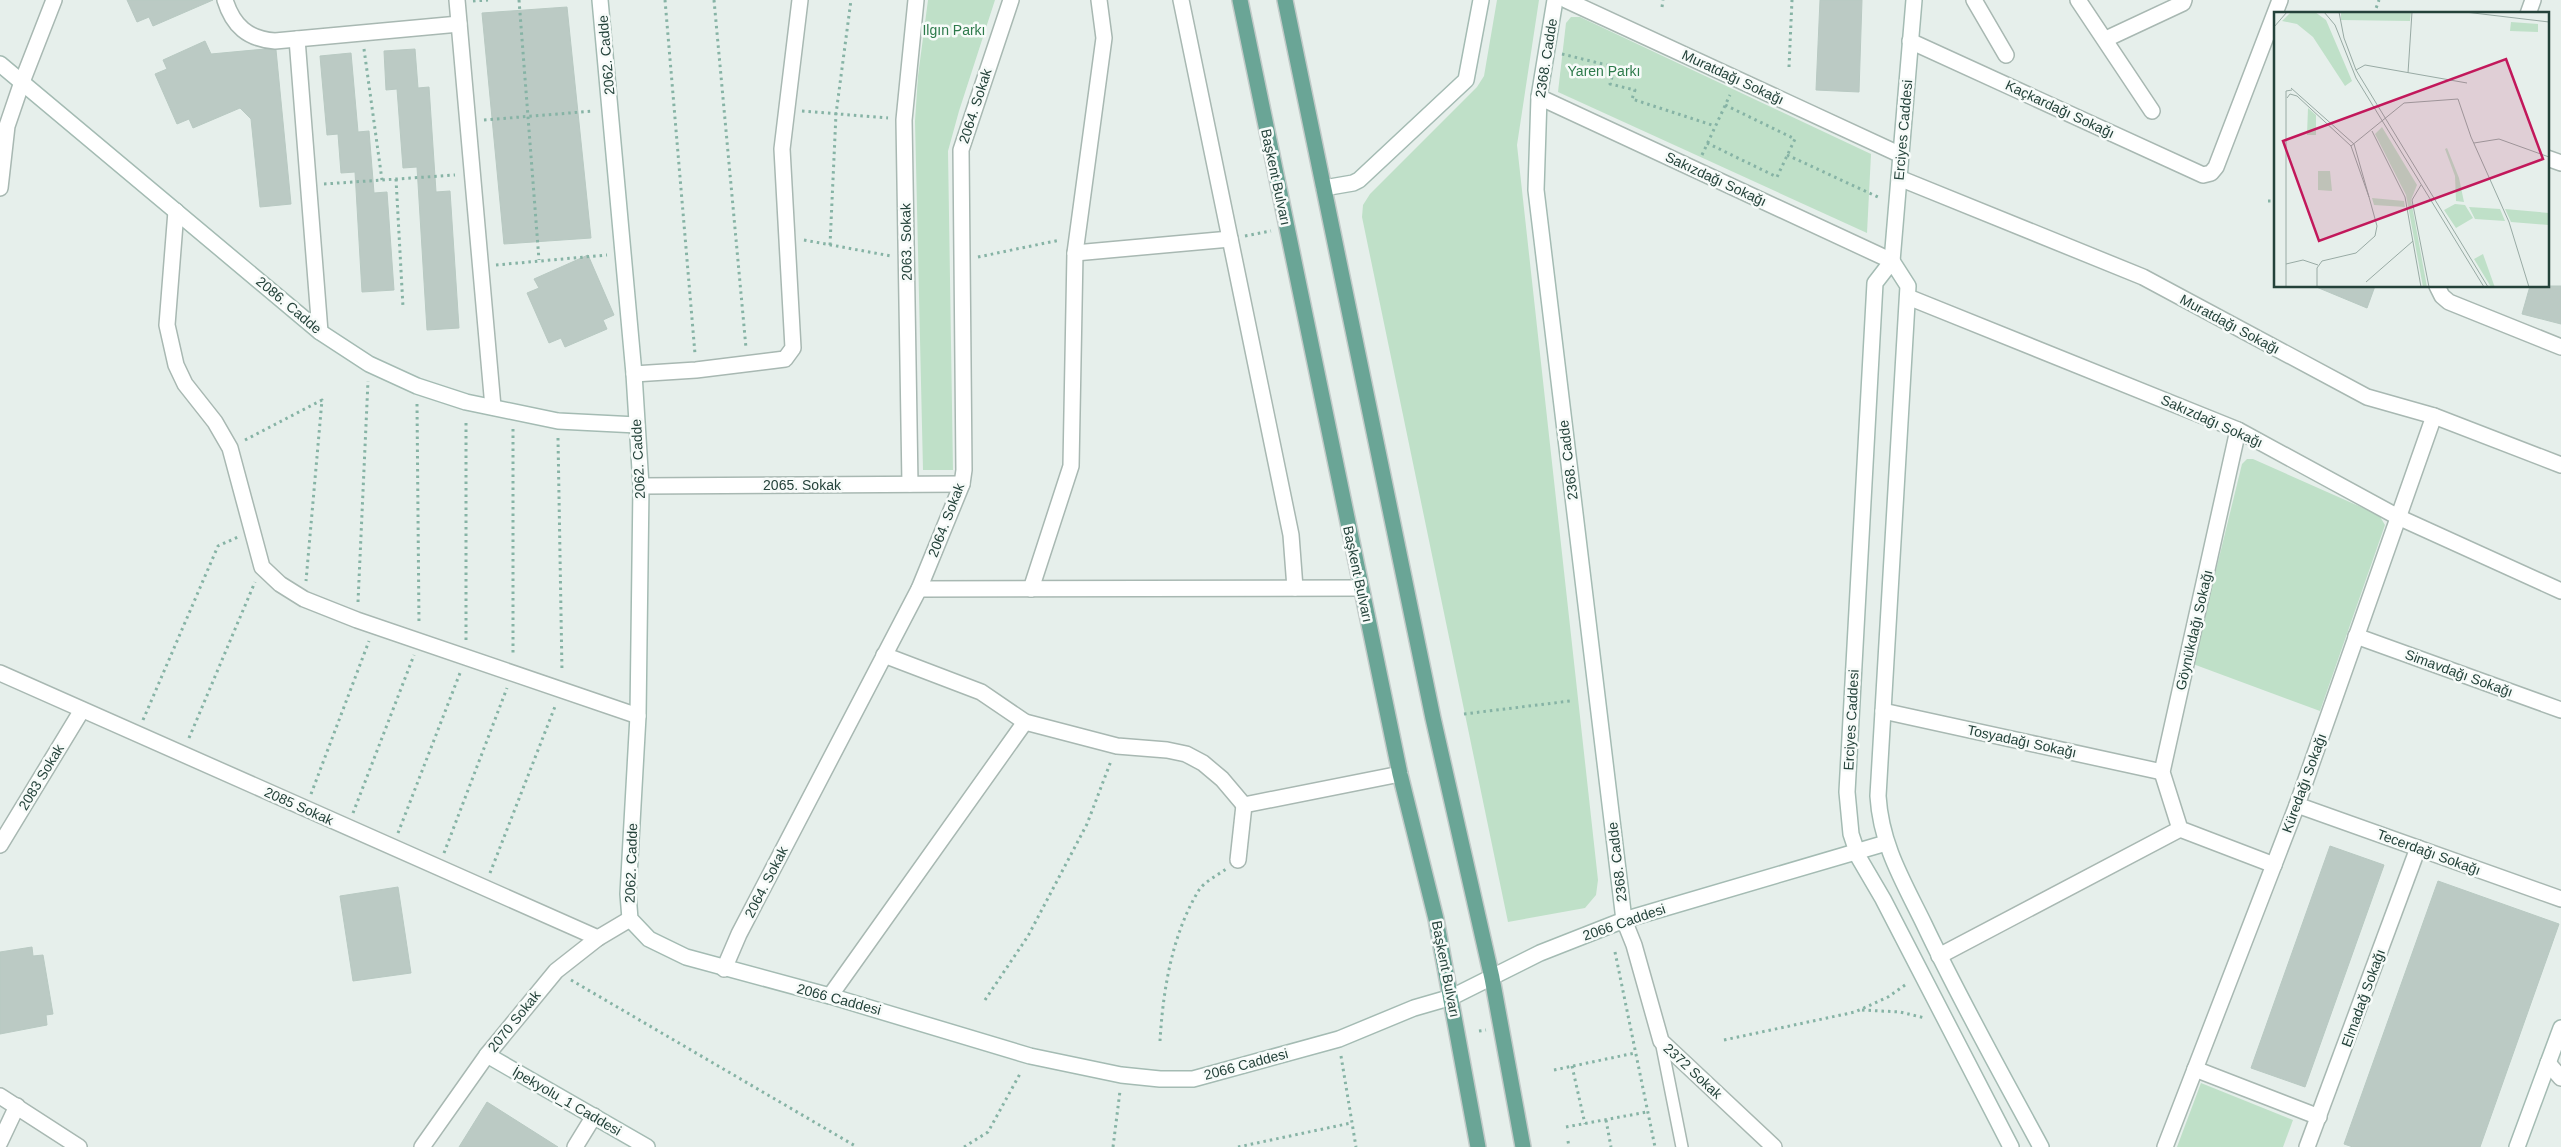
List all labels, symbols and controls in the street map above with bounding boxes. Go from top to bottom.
inset map [2274,12,2548,288]
street label: 2062. Cadde [595,14,617,96]
street label: 2368. Cadde [1532,17,1560,99]
park label: Ilgın Parkı [922,22,986,38]
street label: Muratdağı Sokağı [1680,46,1786,108]
park label: Yaren Parkı [1568,63,1640,79]
street label: 2064. Sokak [955,66,995,145]
street label: Kaçkardağı Sokağı [2003,77,2117,141]
street label: Erciyes Caddesi [1891,79,1915,181]
street label: Başkent Bulvarı [1258,127,1294,227]
street label: Sakızdağı Sokağı [1663,149,1769,209]
street label: 2063. Sokak [897,202,915,281]
street label: 2086. Cadde [253,273,325,337]
street label: Muratdağı Sokağı [2177,291,2283,357]
street label: Sakızdağı Sokağı [2159,391,2265,451]
street label: 2062. Cadde [628,418,648,499]
street label: 2368. Cadde [1555,419,1581,501]
street label: 2065. Sokak [763,477,842,493]
street label: 2064. Sokak [925,480,968,559]
street label: Başkent Bulvarı [1340,524,1376,624]
street label: Göynükdağı Sokağı [2172,568,2216,692]
street label: Simavdağı Sokağı [2403,646,2515,700]
street label: Erciyes Caddesi [1840,669,1862,771]
street label: Tosyadağı Sokağı [1966,722,2078,760]
street label: Küredağı Sokağı [2279,731,2329,835]
street label: 2083 Sokak [15,740,67,813]
street label: 2085 Sokak [262,784,337,829]
street label: 2368. Cadde [1604,821,1630,903]
street label: 2062. Cadde [622,822,640,903]
street label: Tecerdağı Sokağı [2375,826,2483,878]
street label: 2064. Sokak [741,843,791,920]
street label: 2066 Caddesi [1581,900,1667,944]
street label: Başkent Bulvarı [1429,919,1463,1019]
street label: Elmadağ Sokağı [2338,947,2388,1049]
street label: 2066 Caddesi [795,980,883,1018]
street label: 2070 Sokak [485,986,544,1055]
street label: 2372 Sokak [1661,1040,1726,1103]
street label: 2066 Caddesi [1202,1045,1290,1083]
street label: İpekyolu_1 Caddesi [510,1062,625,1139]

